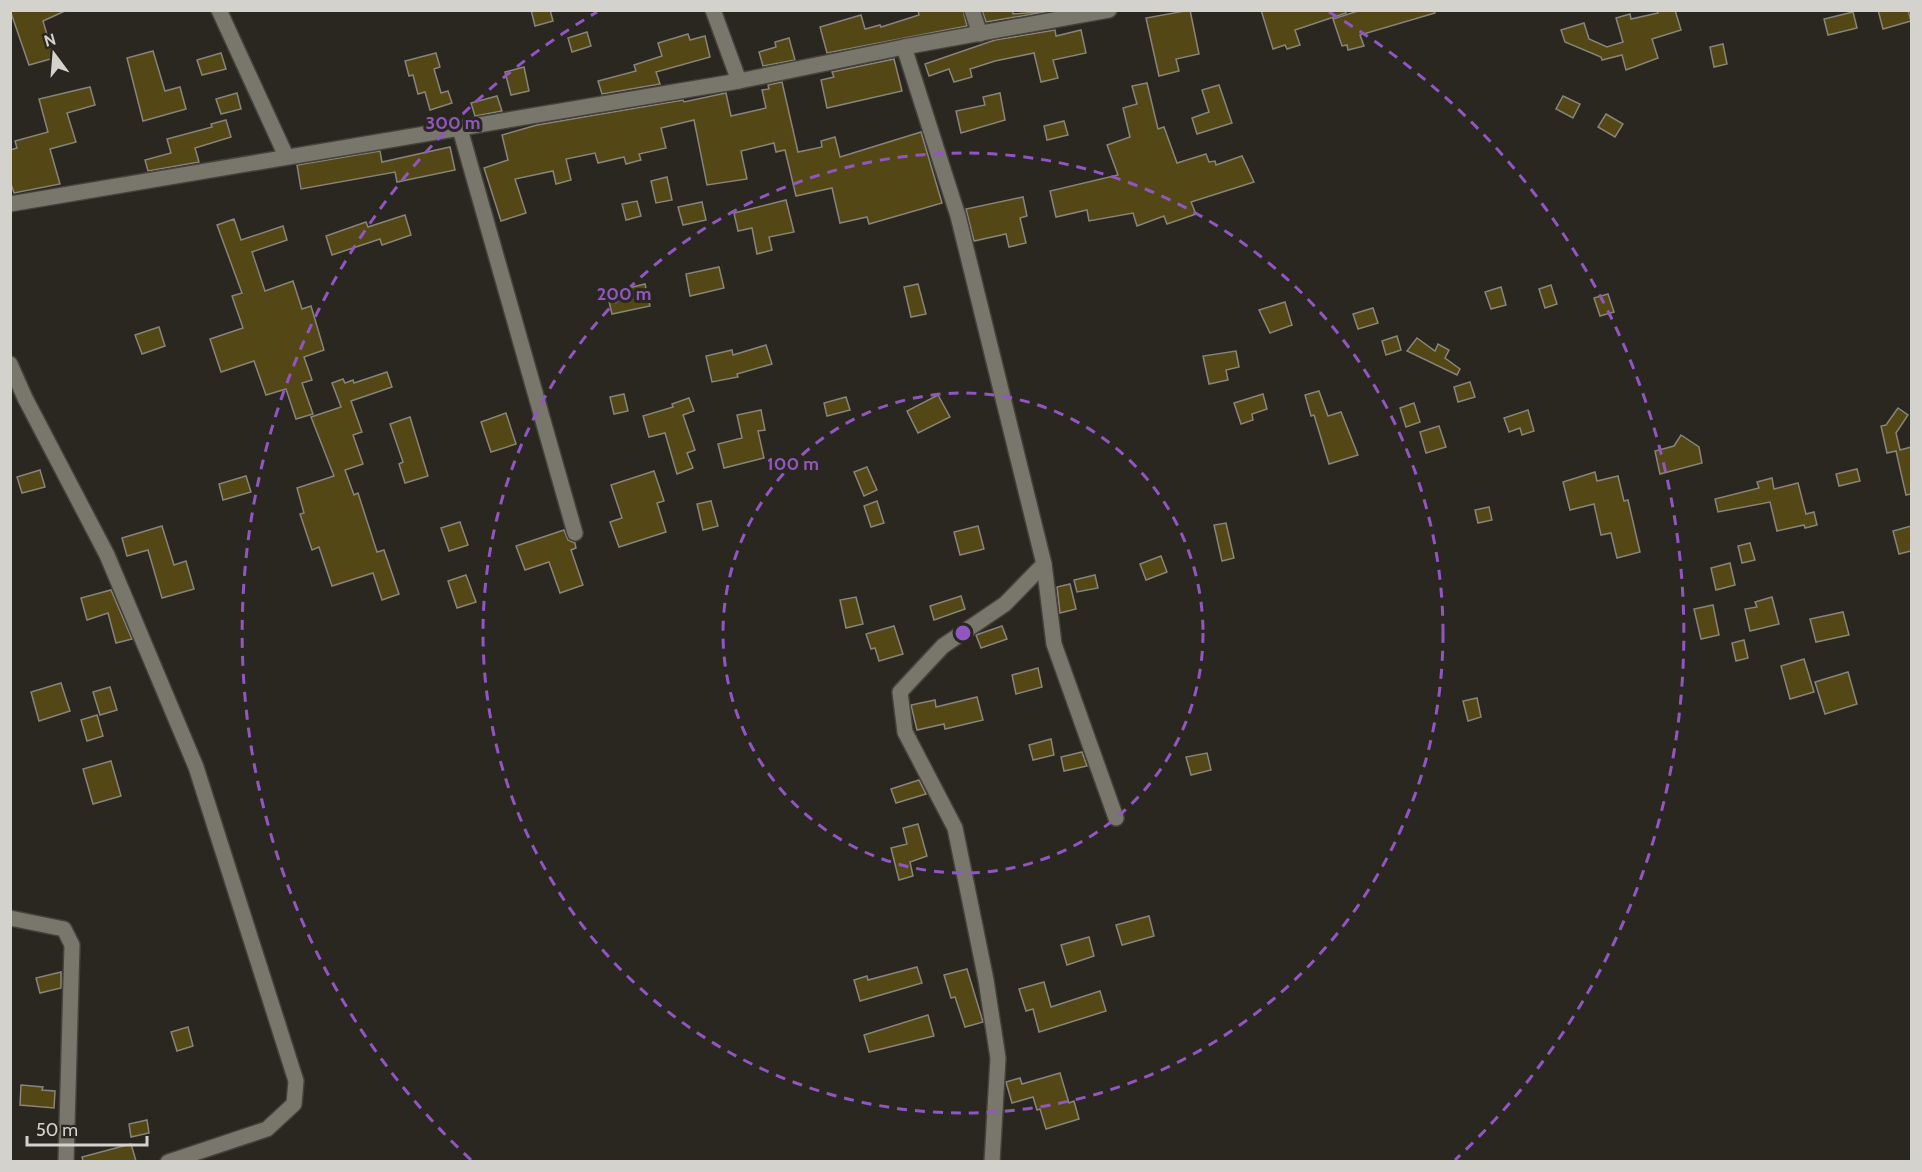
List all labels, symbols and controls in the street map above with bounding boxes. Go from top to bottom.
north arrow [24,24,84,84]
text: N [42,29,58,51]
text: 300 m [426,112,480,134]
text: 200 m [597,283,651,305]
text: 100 m [767,453,819,475]
centre of rings [953,623,973,643]
scale bar [27,1109,147,1147]
text: 50 m [36,1119,78,1141]

